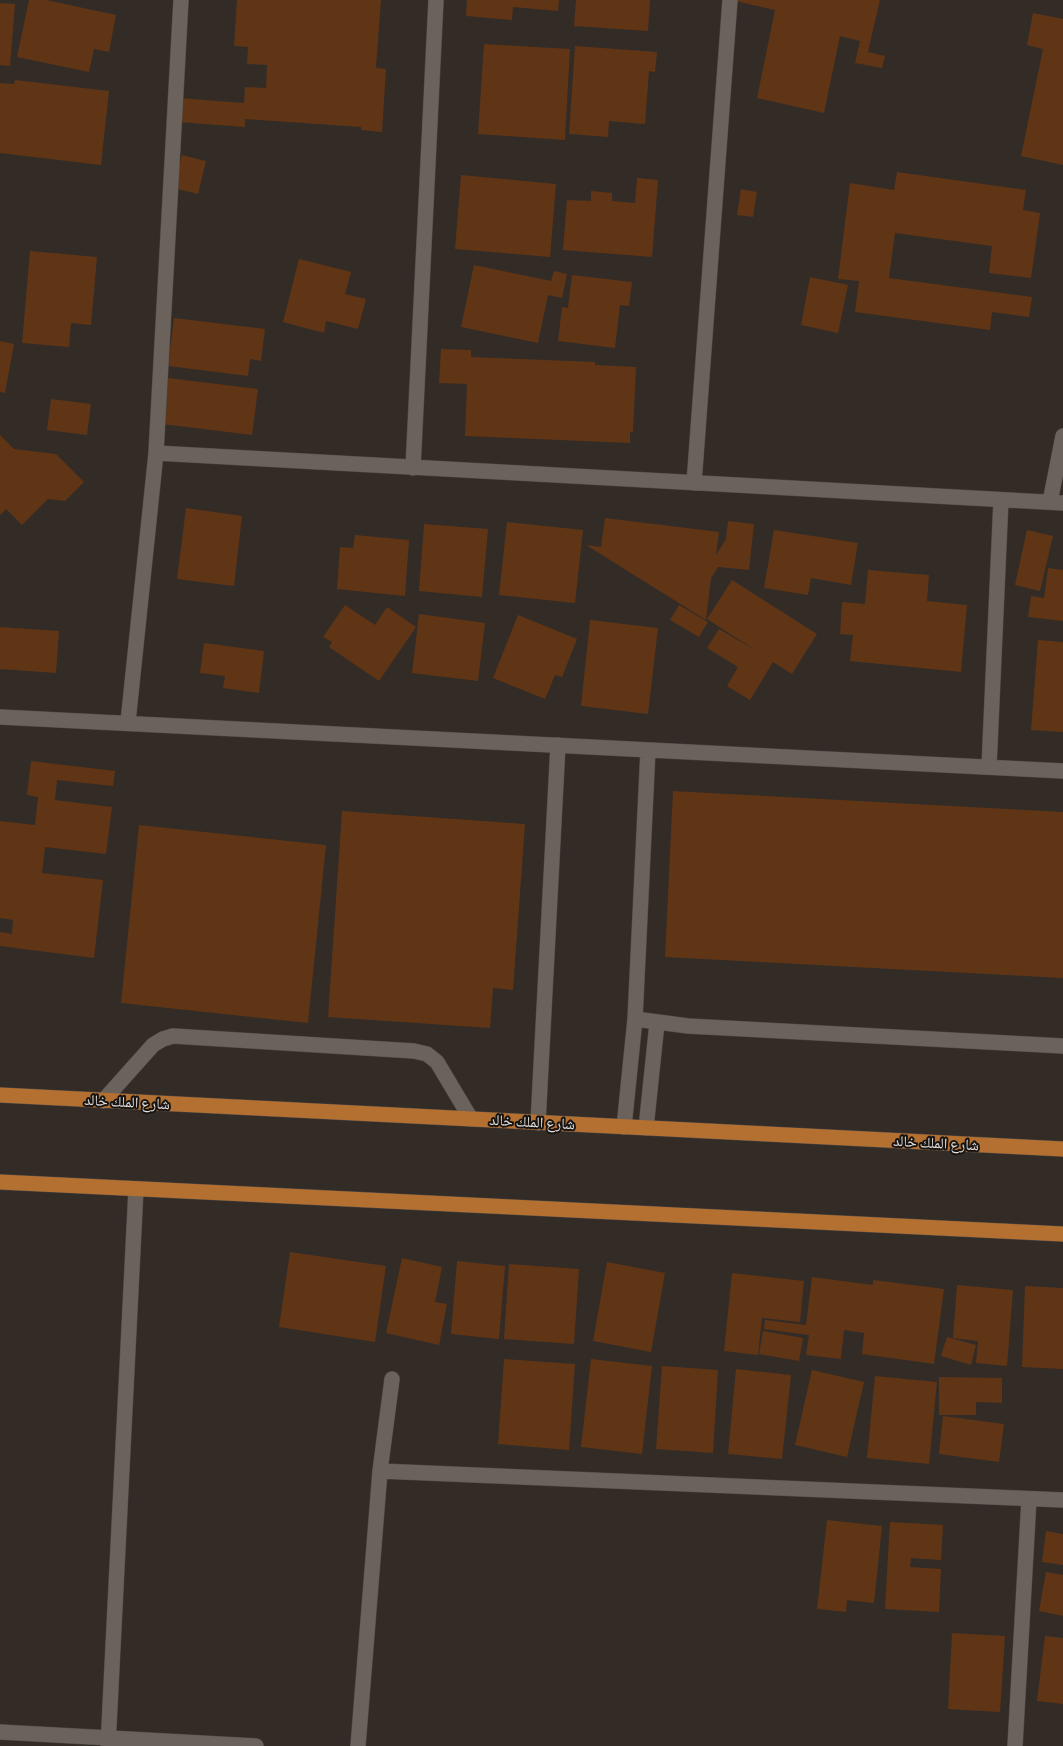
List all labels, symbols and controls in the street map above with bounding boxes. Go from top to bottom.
street label: شارع الملك خالد [84,1091,170,1113]
street label: شارع الملك خالد [489,1111,575,1133]
street label: شارع الملك خالد [893,1132,979,1154]

